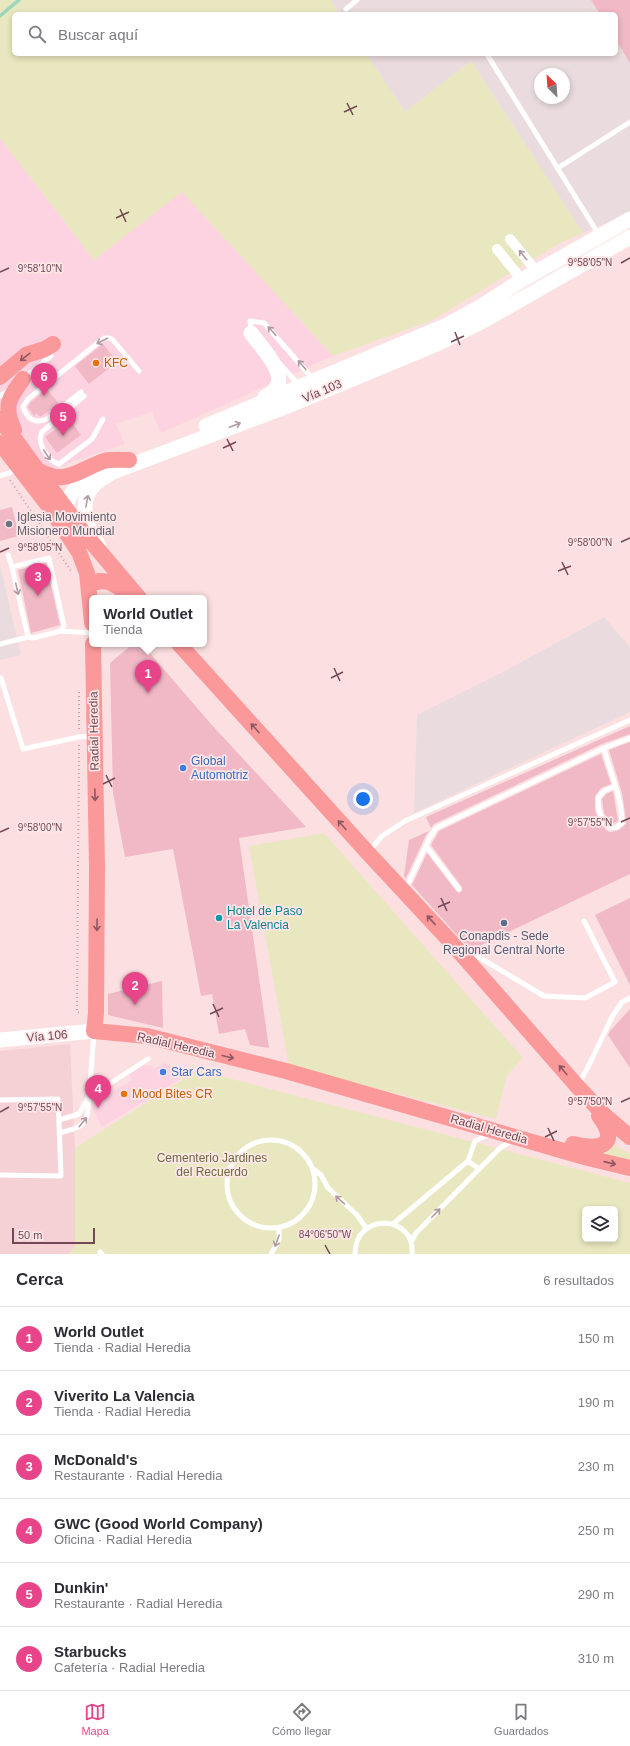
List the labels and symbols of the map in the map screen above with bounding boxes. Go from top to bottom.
north arrow [534,68,570,104]
one-way arrow [519,250,528,261]
text: 9°58'05"N [568,257,612,268]
text: 9°58'10"N [18,263,62,274]
one-way arrow [267,326,277,336]
one-way arrow [96,338,108,345]
one-way arrow [19,353,30,362]
place label: KFC [104,356,128,370]
marker: KFC [91,358,101,368]
one-way arrow [298,360,307,370]
pin: 6 [31,363,57,396]
street label: Vía 103 [300,376,344,406]
pin: 5 [50,403,76,436]
one-way arrow [229,421,241,429]
one-way arrow [43,449,52,460]
one-way arrow [83,495,91,508]
place label: Iglesia Movimiento Misionero Mundial [17,510,117,538]
marker: Iglesia Movimiento Misionero Mundial [4,519,14,529]
text: 9°58'00"N [568,537,612,548]
text: 9°58'05"N [18,542,62,553]
pin: 3 [25,563,51,596]
one-way arrow [13,583,21,596]
pin: 1 [135,660,161,693]
street label: Radial Heredia [86,691,102,771]
one-way arrow [251,724,260,734]
place label: Global Automotriz [191,754,248,782]
marker: Global Automotriz [178,763,188,773]
one-way arrow [92,788,99,801]
your location [353,789,373,809]
text: 9°57'55"N [568,817,612,828]
one-way arrow [338,820,347,830]
text: 9°58'00"N [18,822,62,833]
place label: Hotel de Paso La Valencia [227,904,303,932]
marker: Hotel de Paso La Valencia [214,913,224,923]
one-way arrow [426,915,436,925]
one-way arrow [93,918,101,931]
marker: Conapdis - Sede Regional Central Norte [499,918,509,928]
place label: Conapdis - Sede Regional Central Norte [443,929,565,957]
pin: 2 [122,972,148,1005]
street label: Vía 106 [26,1027,69,1045]
street label: Radial Heredia [136,1029,217,1061]
one-way arrow [222,1053,235,1061]
place label: Star Cars [171,1065,222,1079]
one-way arrow [559,1065,568,1075]
marker: Star Cars [158,1067,168,1077]
pin: 4 [85,1075,111,1108]
place label: Mood Bites CR [132,1087,213,1101]
marker: Mood Bites CR [119,1089,129,1099]
text: 9°57'50"N [568,1096,612,1107]
text: 9°57'55"N [18,1102,62,1113]
street label: Radial Heredia [449,1111,529,1147]
one-way arrow [78,1117,87,1128]
park label: Cementerio Jardines del Recuerdo [157,1151,267,1179]
one-way arrow [603,1160,616,1167]
one-way arrow [335,1195,345,1205]
one-way arrow [432,1208,441,1218]
scale bar [12,1226,95,1245]
text: 84°06'50"W [299,1229,352,1240]
one-way arrow [273,1235,280,1248]

